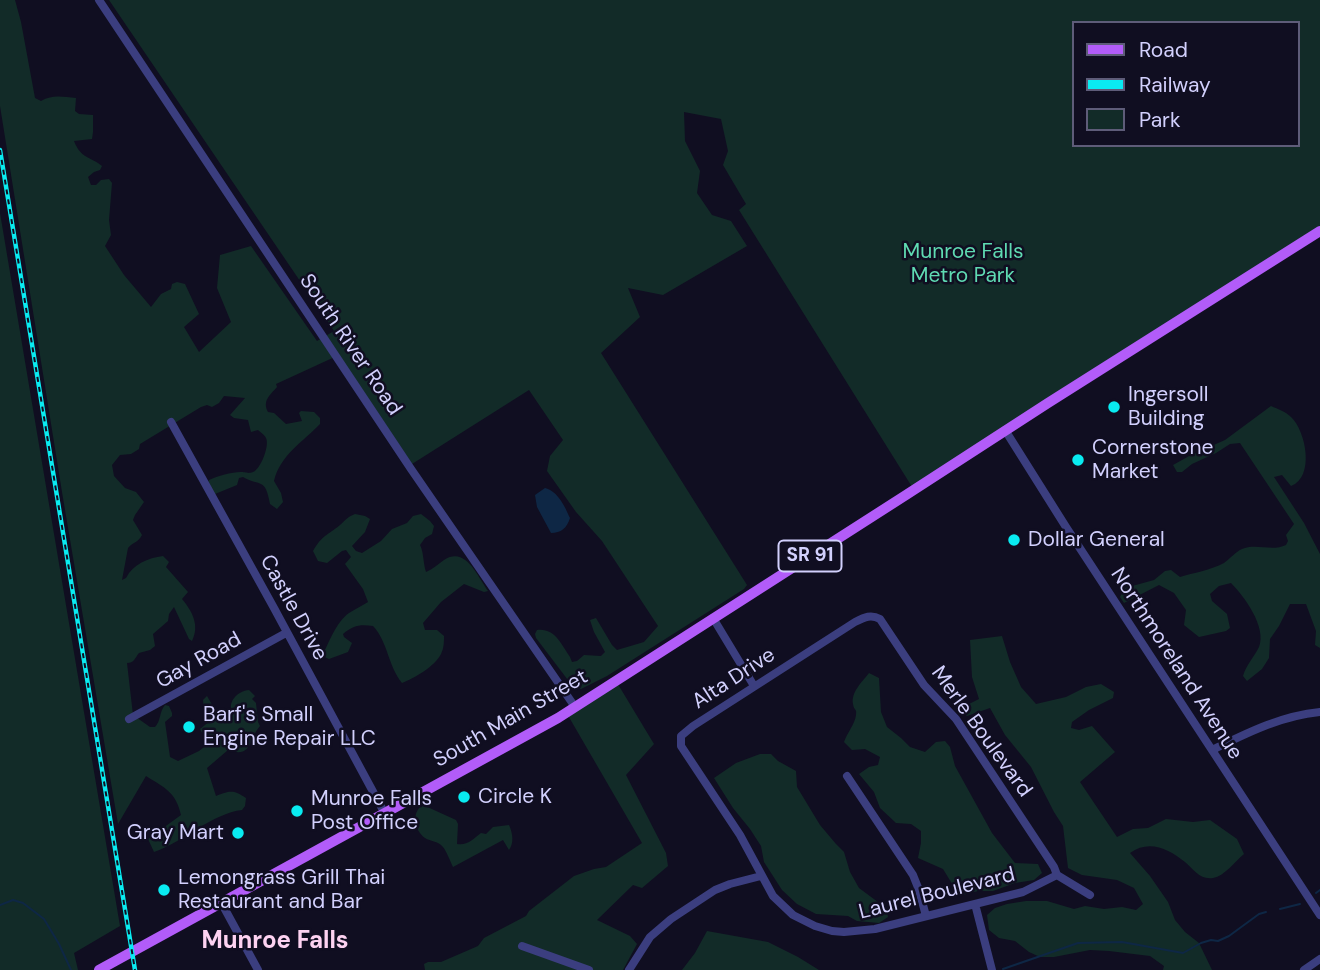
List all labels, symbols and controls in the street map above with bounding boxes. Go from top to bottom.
legend [1072,21,1299,147]
text: Road [1139,36,1188,64]
text: Railway [1139,71,1211,99]
text: Park [1139,106,1180,134]
park label: Munroe Falls Metro Park [903,239,1023,289]
street label: South River Road [293,270,407,420]
place label: Ingersoll Building [1128,382,1208,432]
marker: Ingersoll Building [1106,399,1122,415]
place label: Cornerstone Market [1092,435,1213,485]
marker: Cornerstone Market [1070,452,1086,468]
place label: Dollar General [1028,527,1165,553]
marker: Dollar General [1006,532,1022,548]
road number: SR 91 [778,540,842,572]
street label: Castle Drive [254,551,332,665]
street label: Northmoreland Avenue [1104,563,1248,765]
street label: Gay Road [152,627,246,695]
street label: Alta Drive [688,643,780,715]
street label: Merle Boulevard [925,662,1037,802]
street label: South Main Street [429,665,593,773]
place label: Barf's Small Engine Repair LLC [203,702,376,752]
marker: Barf's Small Engine Repair LLC [181,719,197,735]
place label: Circle K [478,784,552,810]
place label: Munroe Falls Post Office [311,786,432,836]
marker: Circle K [456,789,472,805]
marker: Munroe Falls Post Office [289,803,305,819]
place label: Gray Mart [127,820,224,846]
marker: Gray Mart [230,825,246,841]
street label: Laurel Boulevard [856,862,1018,926]
place label: Lemongrass Grill Thai Restaurant and Bar [178,865,385,915]
marker: Lemongrass Grill Thai Restaurant and Bar [156,882,172,898]
district label: Munroe Falls [201,928,349,956]

